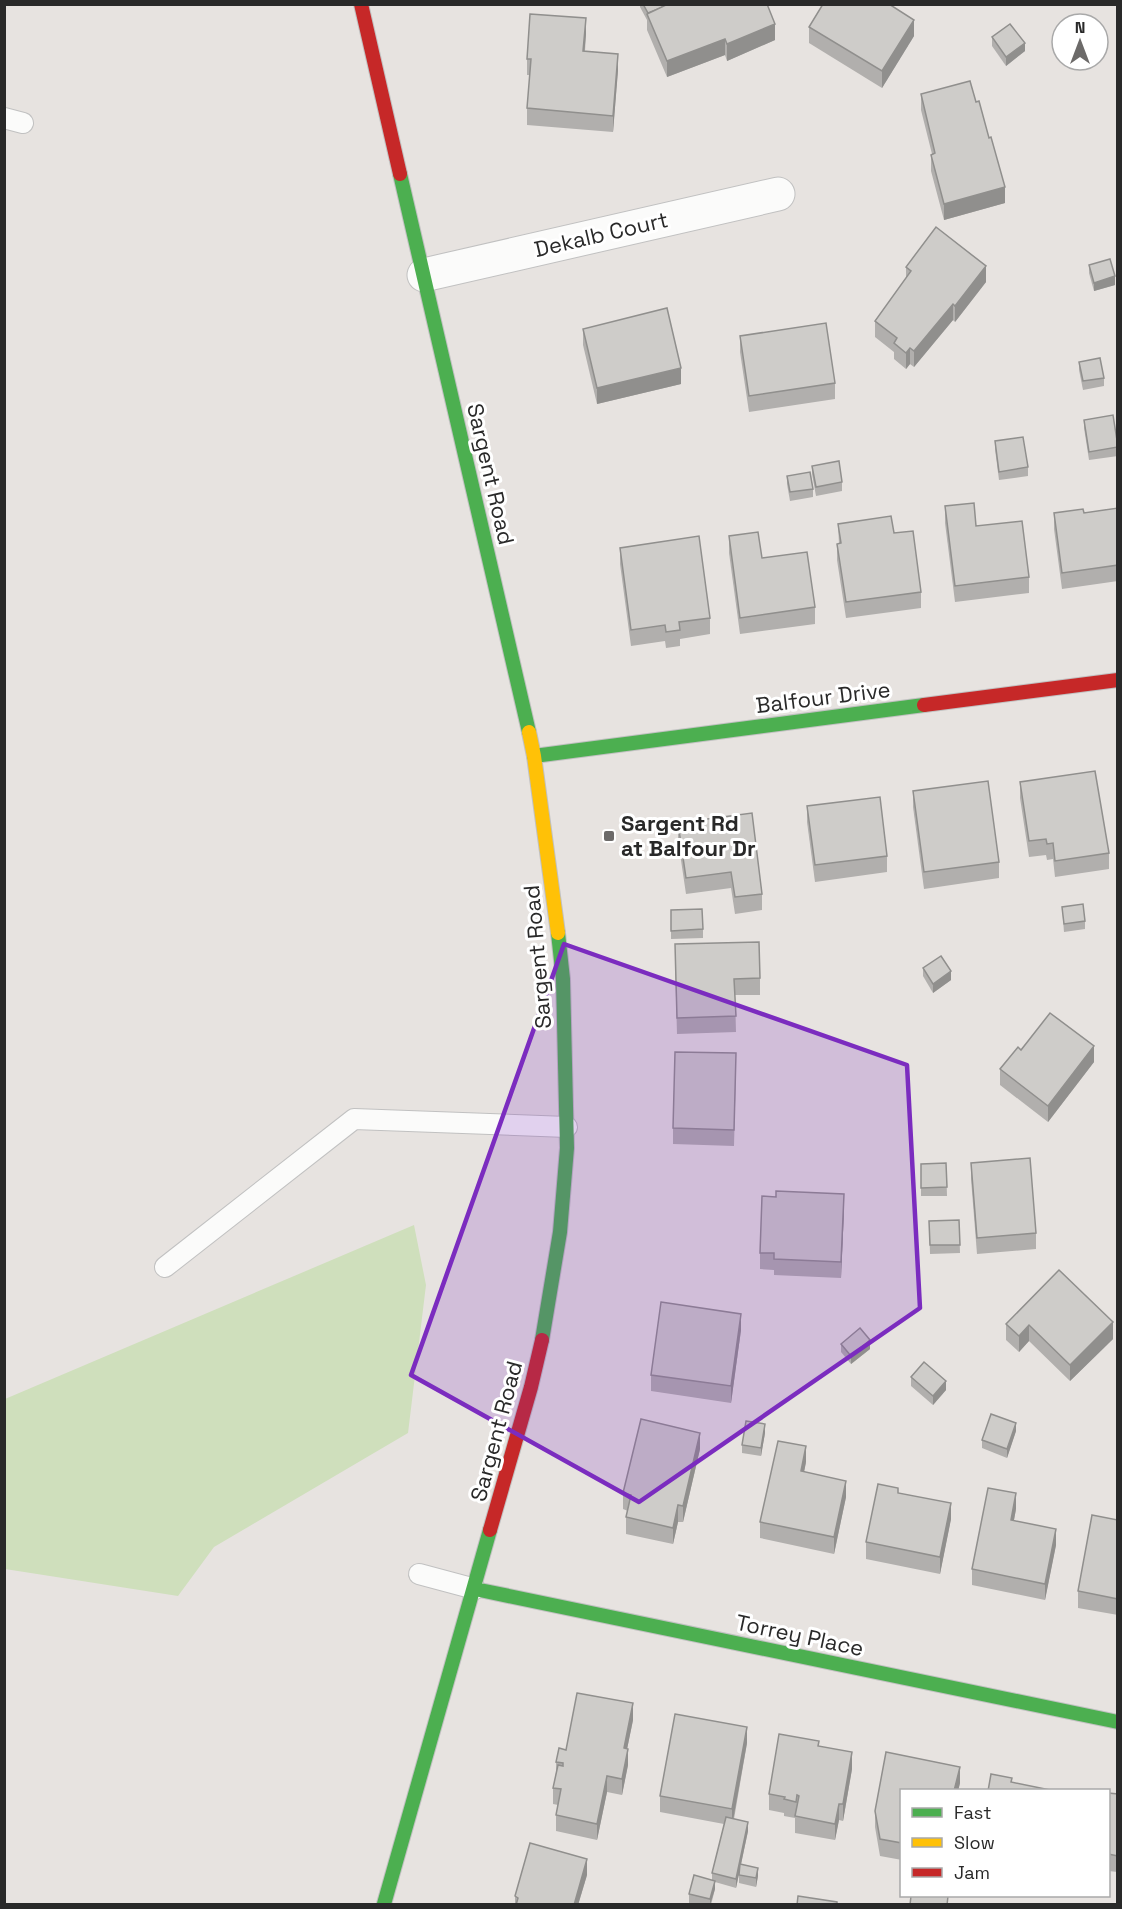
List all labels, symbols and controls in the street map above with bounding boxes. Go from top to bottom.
north arrow [1050,12,1110,72]
text: N [1075,17,1085,38]
street label: Dekalb Court [531,205,671,263]
street label: Sargent Road [461,401,521,547]
street label: Balfour Drive [754,675,892,719]
place label: Sargent Rd at Balfour Dr [621,809,756,862]
marker: Sargent Rd at Balfour Dr [602,829,616,843]
street label: Sargent Road [517,884,557,1030]
street label: Sargent Road [464,1358,528,1504]
street label: Torrey Place [734,1608,866,1662]
legend [900,1789,1110,1897]
text: Fast [954,1801,991,1824]
text: Slow [954,1831,995,1854]
text: Jam [954,1861,990,1884]

